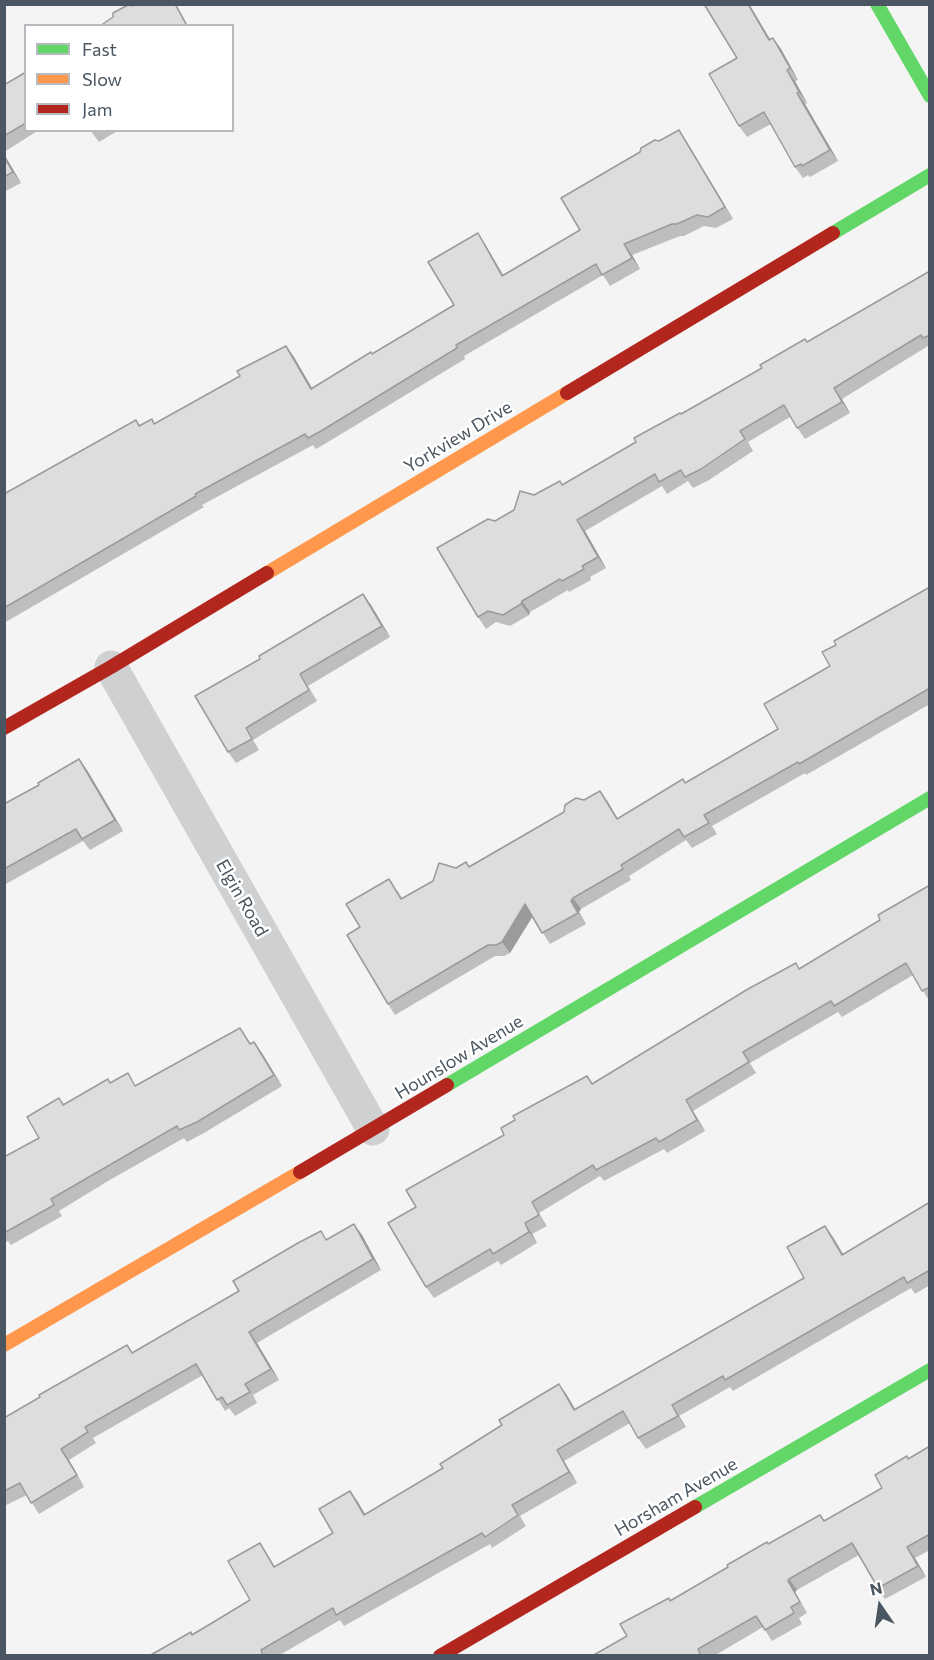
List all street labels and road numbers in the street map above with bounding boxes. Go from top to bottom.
street label: Yorkview Drive [400,396,516,478]
street label: Elgin Road [211,856,273,940]
street label: Hounslow Avenue [391,1010,527,1104]
street label: Horsham Avenue [611,1453,741,1541]

